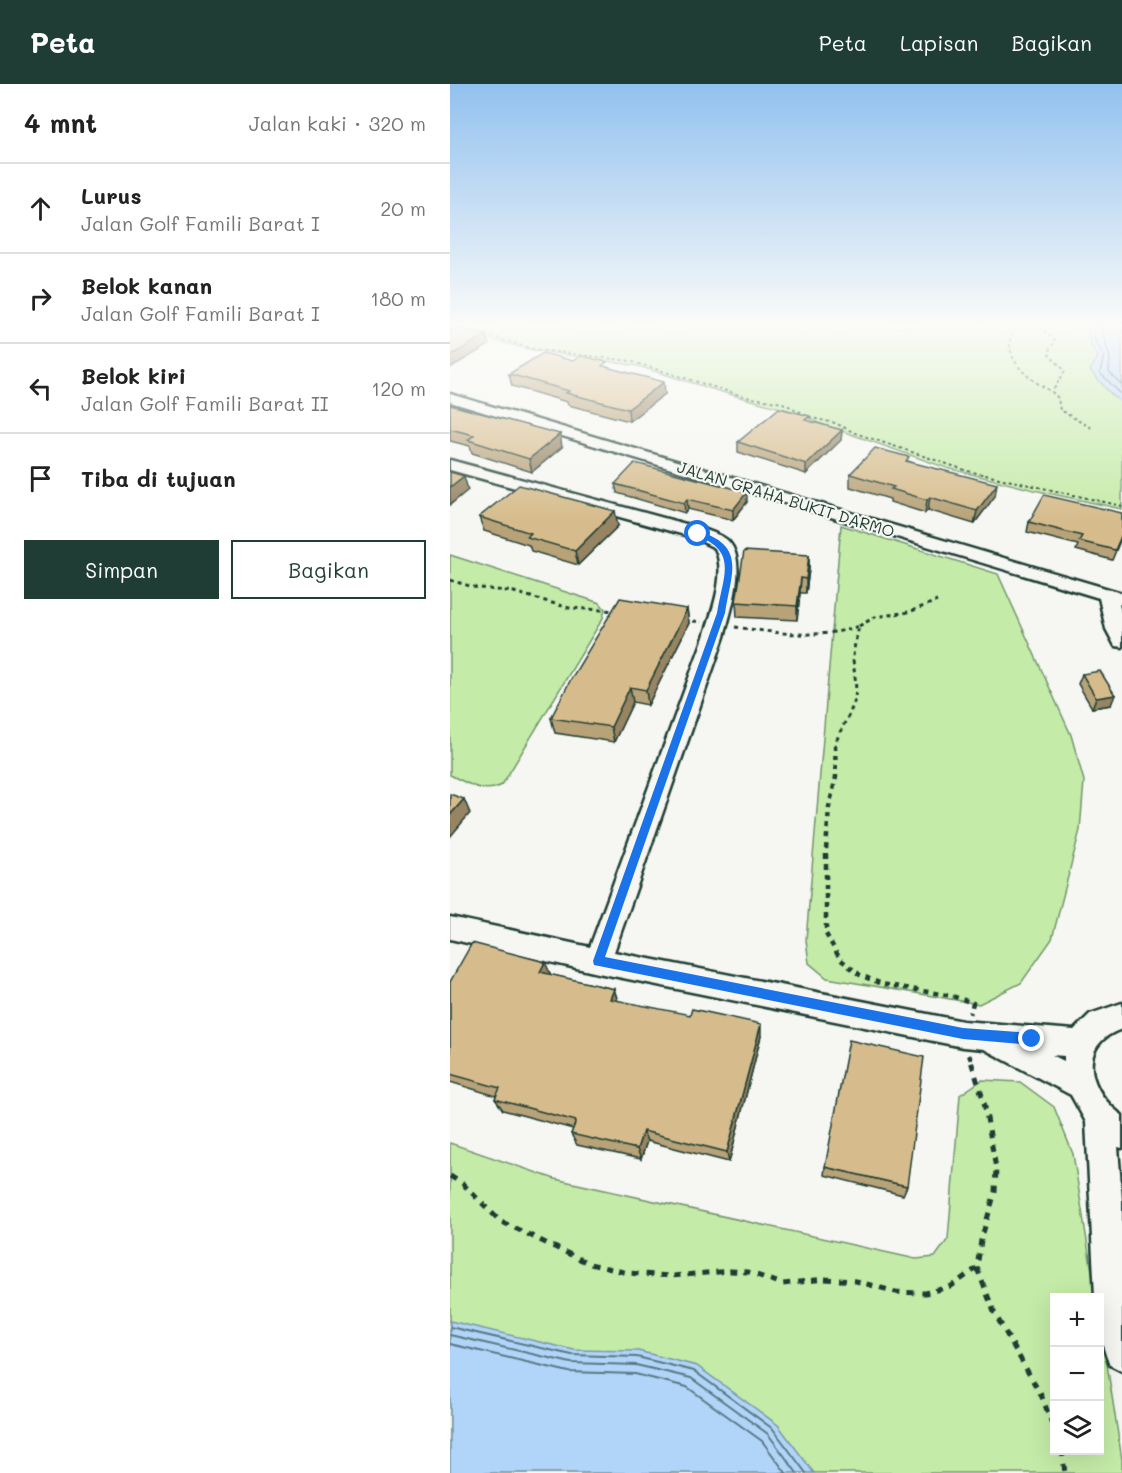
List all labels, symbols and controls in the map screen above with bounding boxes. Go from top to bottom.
text: Peta [30,24,95,60]
text: Peta [819,29,867,56]
text: Lapisan [900,29,978,56]
text: Bagikan [1011,29,1092,56]
text: 4 mnt [24,106,97,140]
text: Jalan kaki · 320 m [249,110,426,136]
text: Lurus [81,181,142,210]
icon: ahead [24,192,57,225]
text: 20 m [380,195,426,221]
text: Jalan Golf Famili Barat I [81,210,320,236]
text: Belok kanan [81,271,212,300]
icon: right [24,282,57,315]
text: 180 m [370,285,426,311]
text: Jalan Golf Famili Barat I [81,300,320,326]
text: Belok kiri [81,361,186,390]
icon: left [24,372,57,405]
text: 120 m [371,375,426,401]
text: Jalan Golf Famili Barat II [81,390,329,416]
street label: JALAN GRAHA BUKIT DARMO [675,455,897,542]
icon: arrive [24,462,57,495]
text: Tiba di tujuan [81,464,236,493]
route start [684,520,710,546]
button: Simpan [24,540,219,599]
button: Bagikan [231,540,426,599]
route end [1018,1025,1044,1051]
map controls [1050,1293,1104,1455]
button: + [1050,1293,1104,1347]
button: − [1050,1347,1104,1401]
button: layers [1050,1401,1104,1455]

